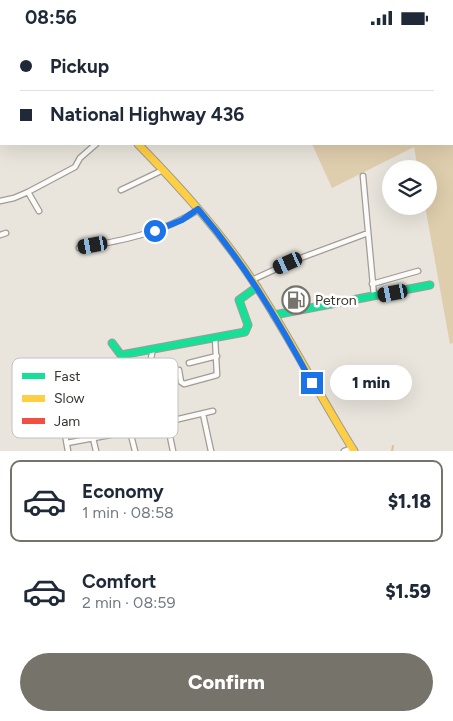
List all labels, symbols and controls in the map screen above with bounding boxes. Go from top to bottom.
text: 08:56 [25,6,77,29]
text: Pickup [50,55,109,78]
text: National Highway 436 [50,103,244,126]
map controls [382,160,437,215]
button: layers [382,160,437,215]
route start [144,220,166,242]
car [76,235,109,255]
car [271,250,304,276]
car [376,283,409,303]
fuel station icon: Petron [281,285,311,315]
place label: Petron [315,292,357,309]
legend [12,358,178,438]
callout: 1 min [330,365,412,401]
text: Fast [54,368,80,385]
route end [301,372,323,394]
text: 1 min [352,373,390,392]
text: Slow [54,390,85,407]
text: Jam [54,413,80,430]
icon: car [22,479,67,524]
text: Economy [82,480,164,503]
text: $1.18 [388,490,431,513]
text: 1 min · 08:58 [82,503,174,522]
icon: car [22,569,67,614]
text: Comfort [82,570,157,593]
text: $1.59 [385,580,431,603]
text: 2 min · 08:59 [82,593,176,612]
button: Confirm [20,653,433,711]

